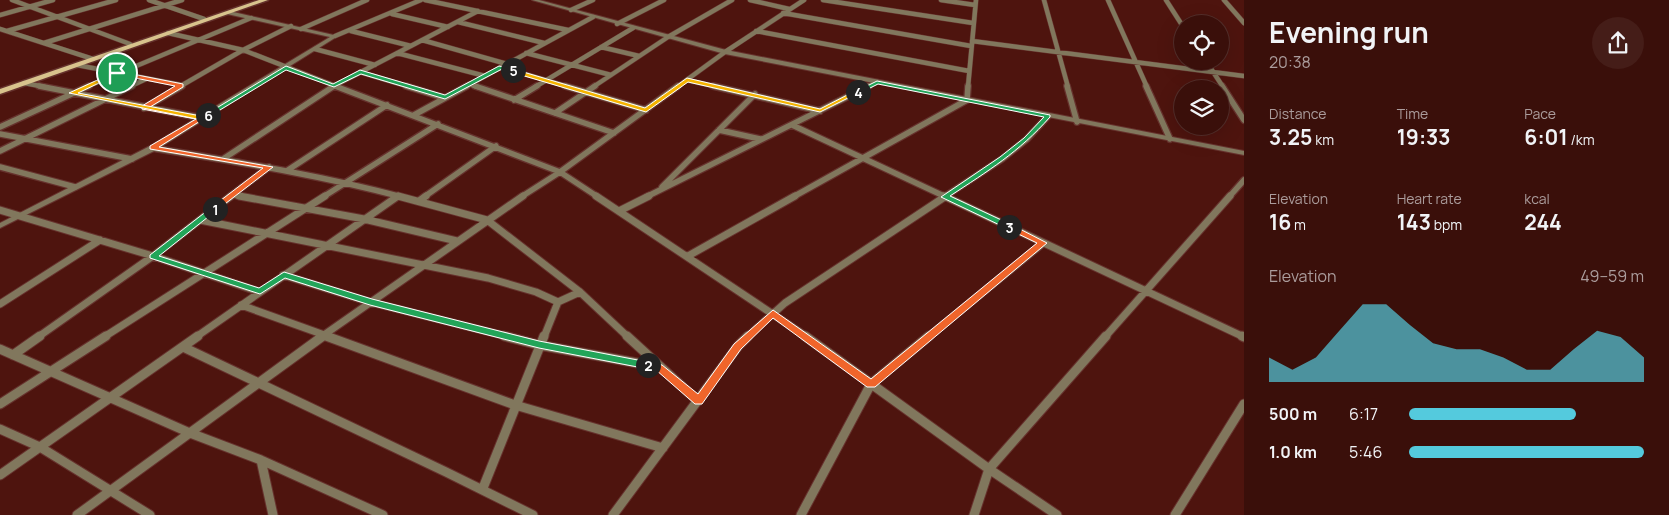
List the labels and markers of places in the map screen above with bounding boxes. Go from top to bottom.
pin [96,52,138,94]
pin: 5 [500,58,526,82]
pin: 4 [846,80,870,104]
pin: 6 [196,102,220,128]
pin: 1 [202,196,228,222]
pin: 3 [996,214,1022,240]
pin: 2 [636,352,660,378]

